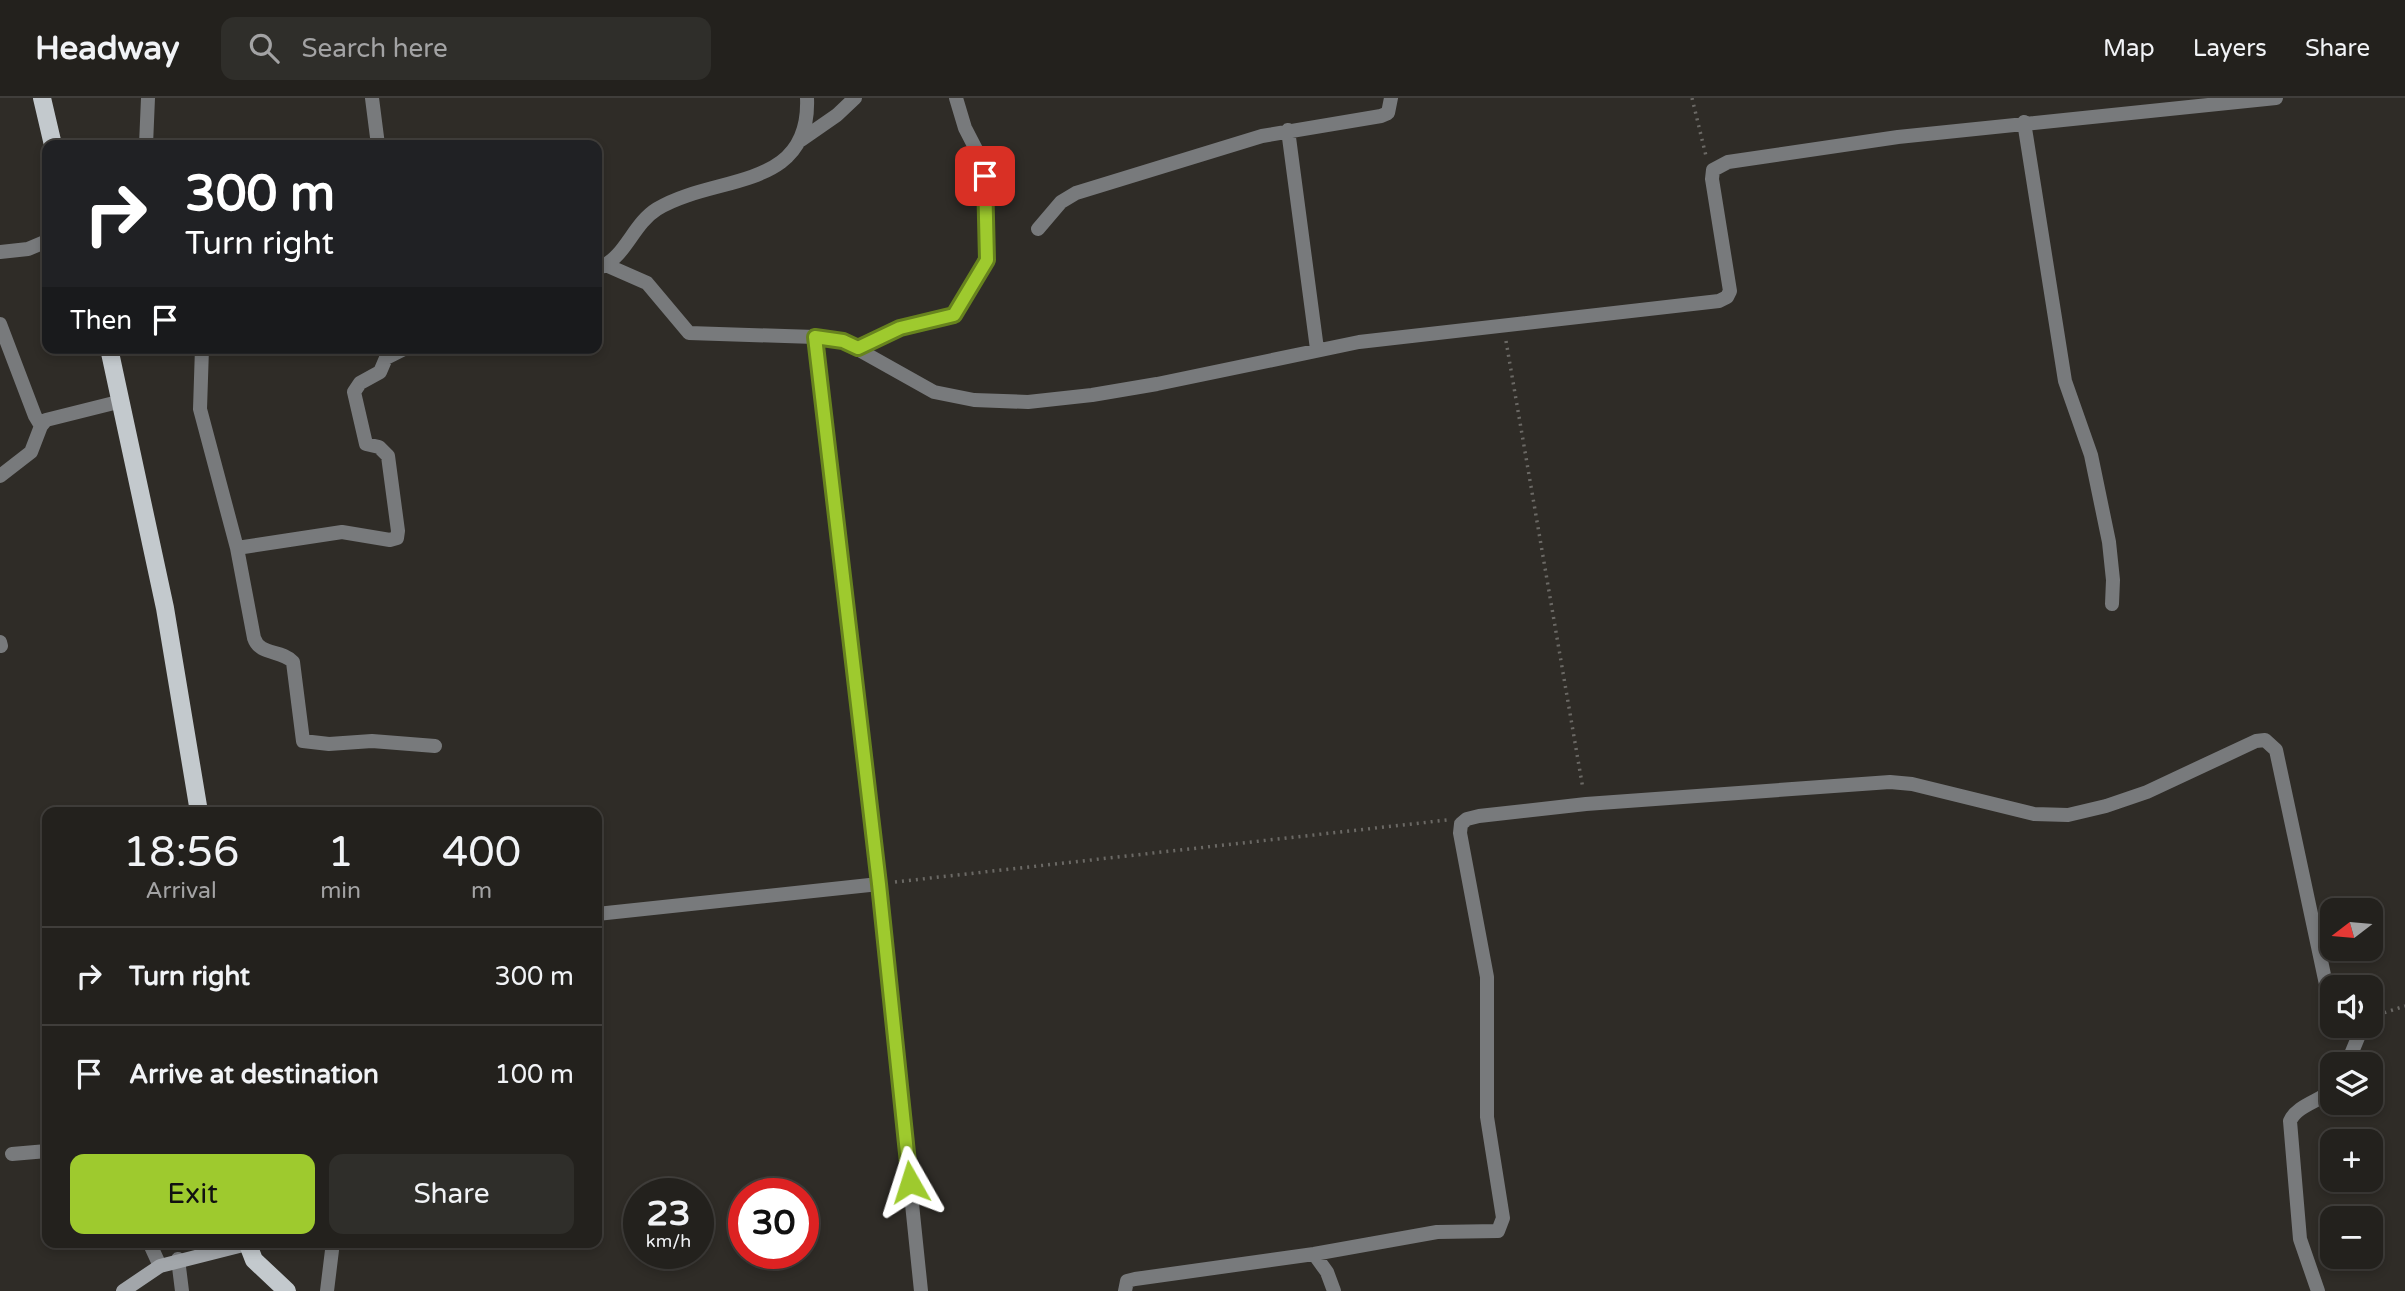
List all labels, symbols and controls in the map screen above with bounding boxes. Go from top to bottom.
search box [221,17,711,80]
text: Headway [35,29,179,68]
icon: search [245,29,283,67]
text: Search here [301,33,448,64]
text: Map [2103,34,2155,63]
text: Layers [2193,34,2267,63]
text: Share [2305,34,2370,63]
pin [955,146,1015,206]
icon: arrive [966,157,1004,195]
text: 300 m [185,165,335,224]
icon: right [70,168,161,259]
text: Turn right [185,225,334,263]
icon: arrive [146,301,184,339]
text: Then [70,305,132,336]
text: 18:56 [123,827,239,878]
text: 1 [327,827,354,878]
text: 400 [442,827,521,878]
text: Arrival [146,877,217,905]
text: min [320,877,361,905]
text: m [471,877,492,905]
north arrow [2320,898,2384,961]
map controls [2320,898,2383,1269]
icon: right [70,957,108,995]
text: Turn right [129,961,250,992]
text: 300 m [494,961,574,992]
button: sound [2320,975,2383,1038]
button: layers [2320,1052,2383,1115]
icon: arrive [70,1055,108,1093]
text: Arrive at destination [129,1059,379,1090]
text: 100 m [494,1059,574,1090]
button: + [2320,1129,2383,1192]
position arrow [873,1145,947,1219]
button: Exit [70,1154,315,1234]
button: Share [329,1154,574,1234]
speed limit sign: 30 [728,1178,819,1269]
text: 23 [647,1193,690,1235]
button: − [2320,1206,2383,1269]
text: km/h [646,1230,691,1252]

